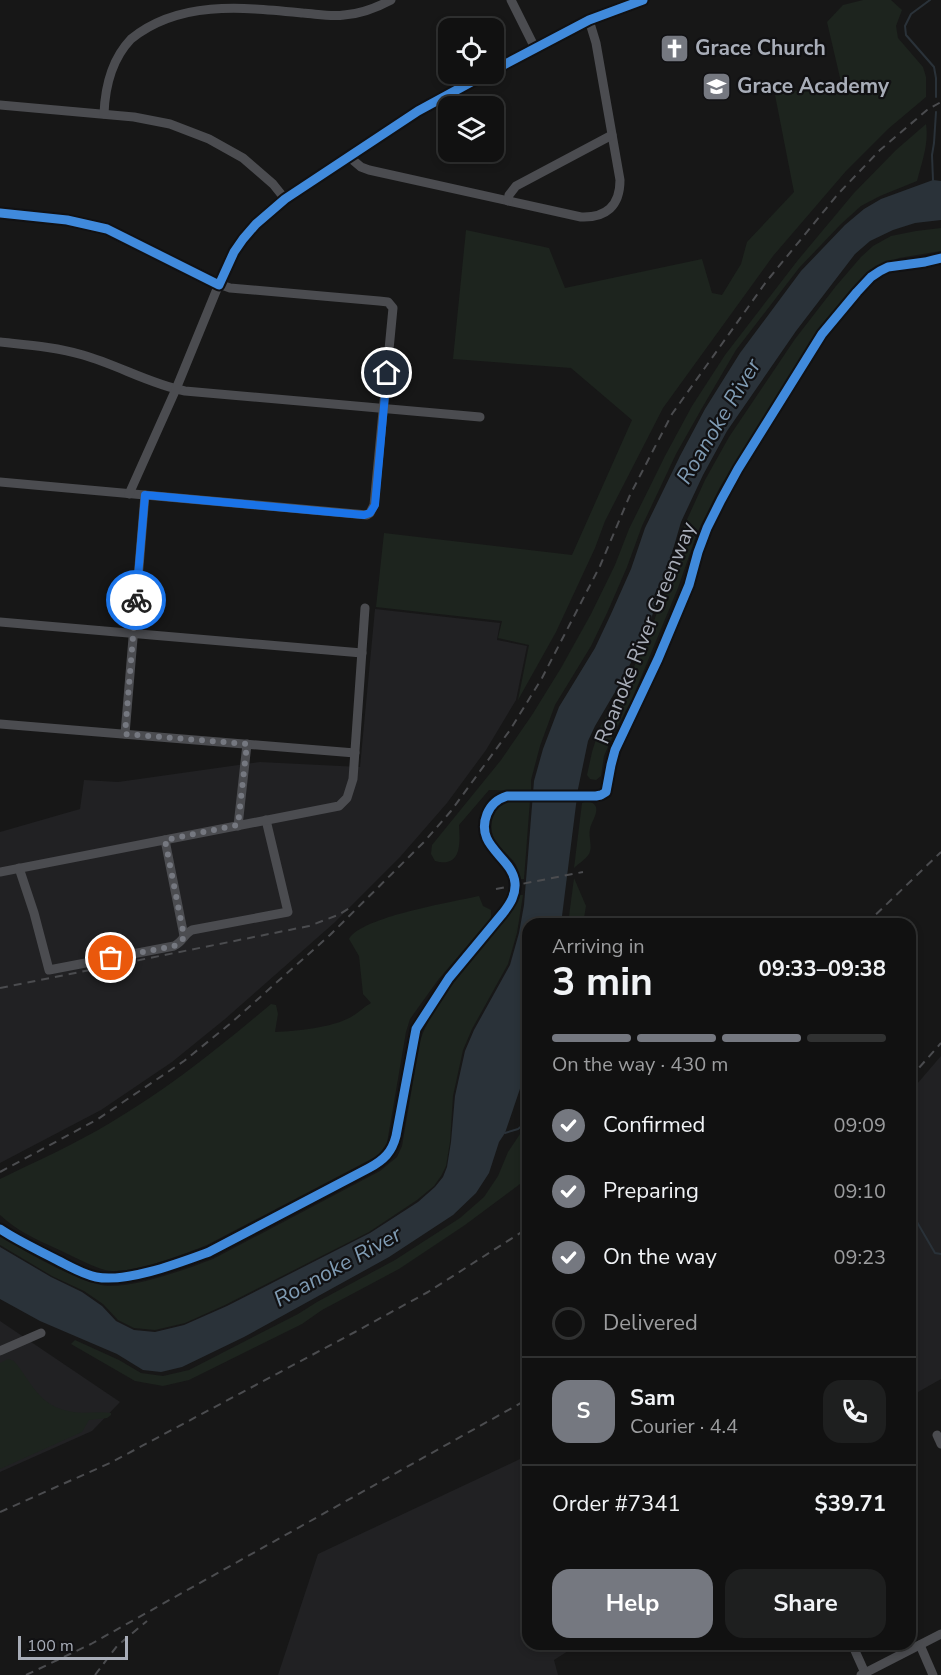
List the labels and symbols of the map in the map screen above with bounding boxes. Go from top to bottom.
church icon: Grace Church [658,32,690,64]
place label: Grace Church [695,34,826,62]
school or university icon: Grace Academy [700,70,732,102]
place label: Grace Academy [737,72,890,100]
pin [361,347,412,398]
water label: Roanoke River [669,352,769,490]
street label: Roanoke River Greenway [588,518,702,748]
courier [106,570,166,630]
pin [85,932,136,983]
water label: Roanoke River [268,1219,408,1314]
scale bar [18,1633,128,1660]

